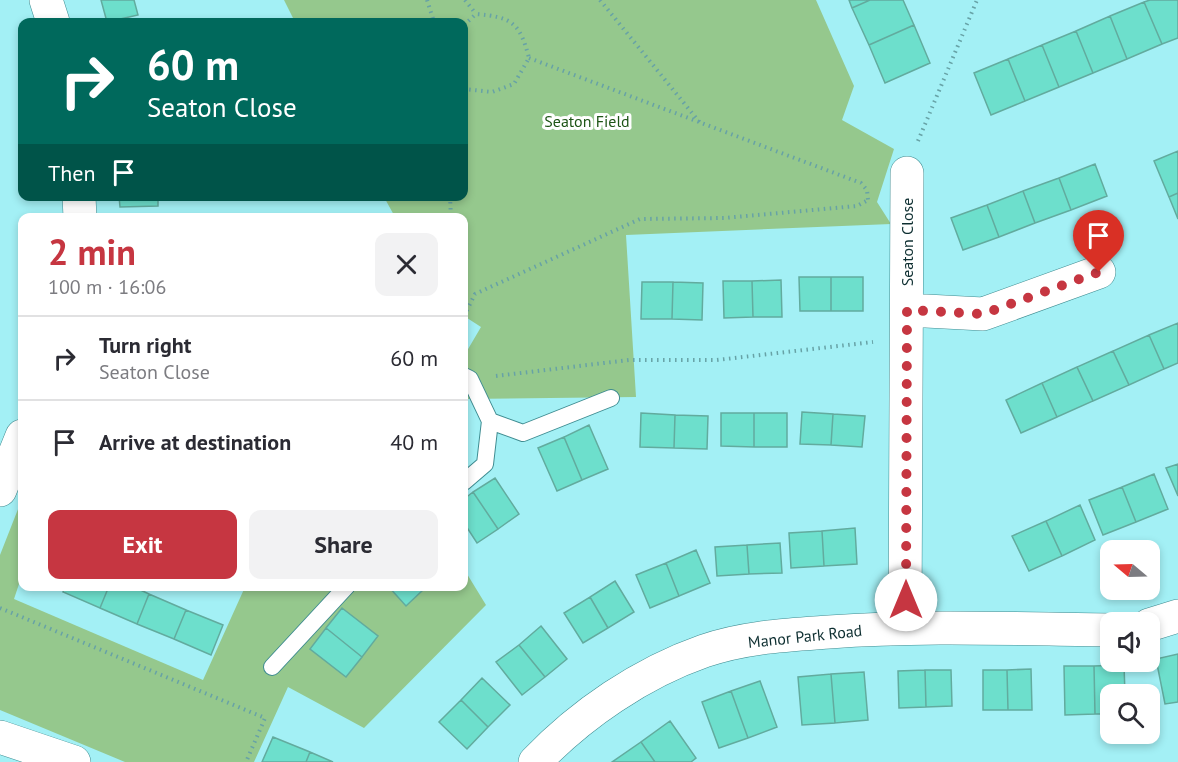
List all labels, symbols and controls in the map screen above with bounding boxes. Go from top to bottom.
text: 60 m [147,37,239,92]
icon: right [48,42,126,120]
text: Seaton Close [147,90,297,124]
park label: Seaton Field [544,111,630,131]
icon: arrive [107,156,140,189]
text: Then [48,159,95,187]
street label: Seaton Close [897,198,917,286]
pin [1073,210,1124,272]
icon: arrive [1082,219,1115,252]
text: 2 min [48,228,136,275]
button: close [375,233,438,296]
text: 100 m · 16:06 [48,274,166,300]
text: Turn right [99,331,191,359]
icon: right [48,342,81,375]
text: 60 m [390,344,438,372]
text: Seaton Close [99,359,210,385]
icon: arrive [48,426,81,459]
text: Arrive at destination [99,428,291,456]
text: 40 m [390,428,438,456]
button: Exit [48,510,237,579]
button: Share [249,510,438,579]
north arrow [1100,540,1160,600]
map controls [1100,540,1160,744]
position arrow [874,568,938,632]
button: sound [1100,612,1160,672]
street label: Manor Park Road [747,620,863,652]
button: search [1100,684,1160,744]

